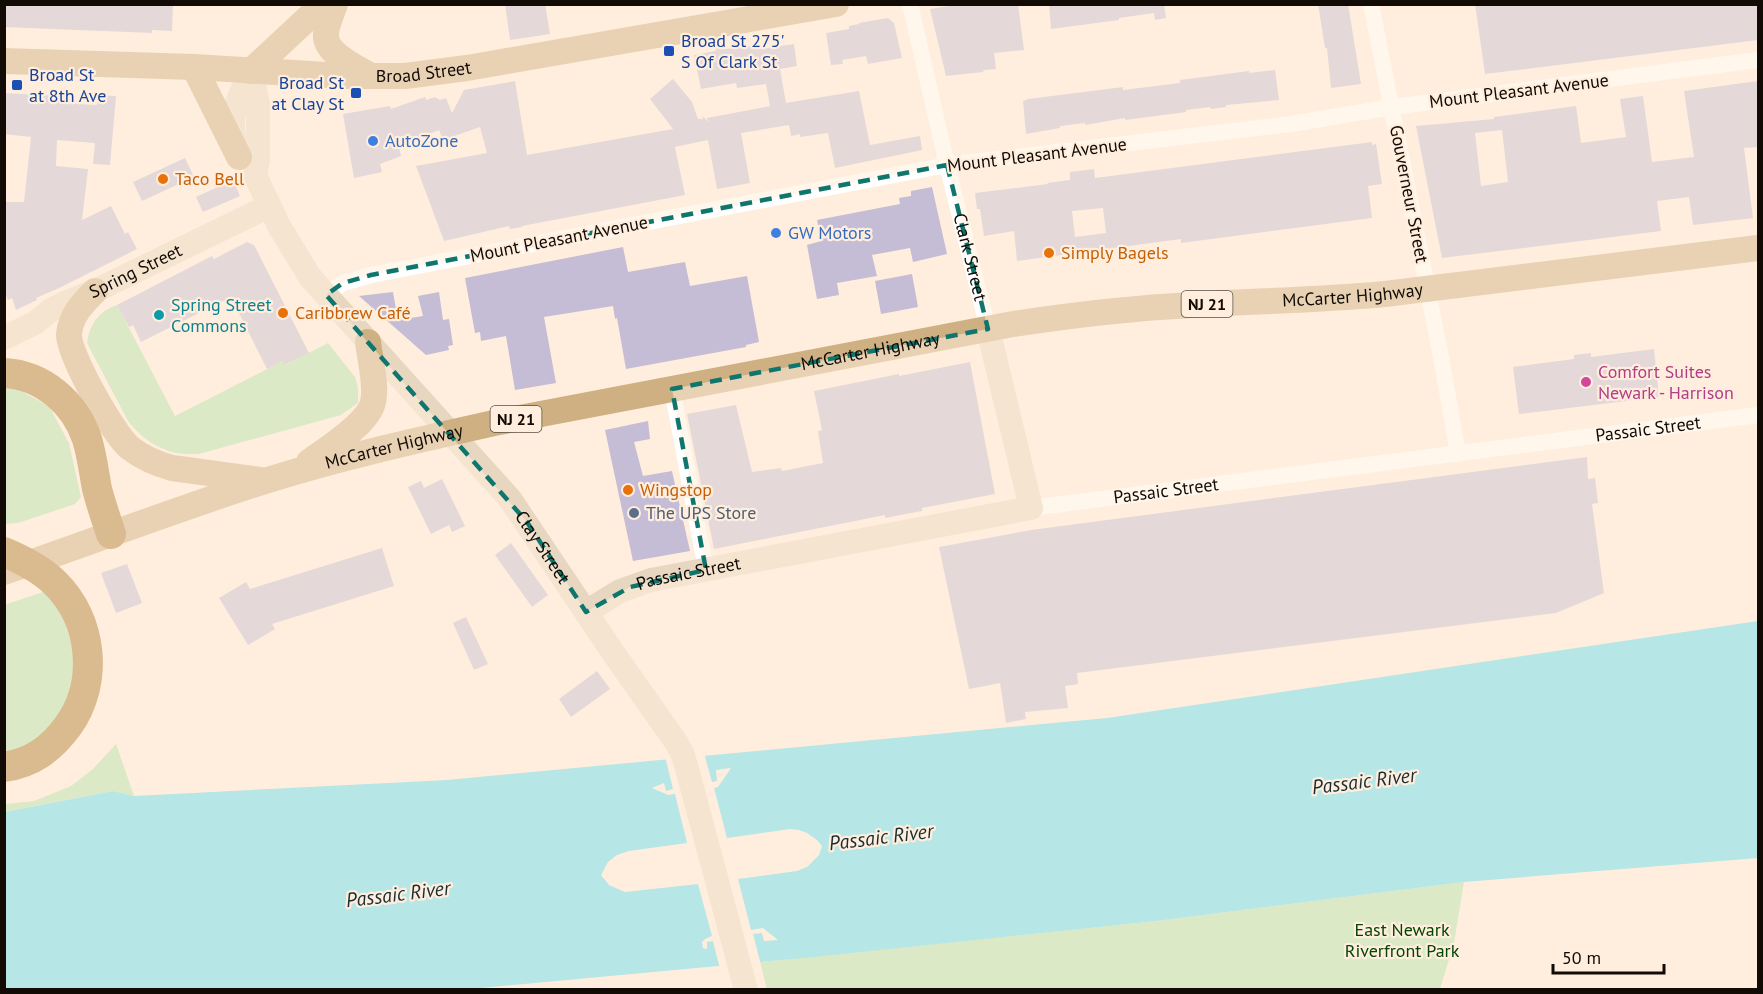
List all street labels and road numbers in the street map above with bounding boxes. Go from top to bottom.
street label: Broad Street [376,55,473,87]
street label: Mount Pleasant Avenue [1428,68,1610,113]
street label: Gouverneur Street [1385,123,1434,265]
street label: Mount Pleasant Avenue [946,132,1128,177]
street label: Mount Pleasant Avenue [468,210,650,267]
street label: Clark Street [948,211,992,303]
street label: Spring Street [86,238,185,303]
street label: McCarter Highway [1282,277,1425,312]
road number: NJ 21 [1182,291,1232,317]
street label: McCarter Highway [799,326,942,375]
road number: NJ 21 [490,406,542,432]
street label: Passaic Street [1594,410,1702,447]
street label: McCarter Highway [322,418,466,474]
street label: Passaic Street [1112,472,1220,508]
street label: Clay Street [510,506,575,588]
street label: Passaic Street [633,551,743,595]

